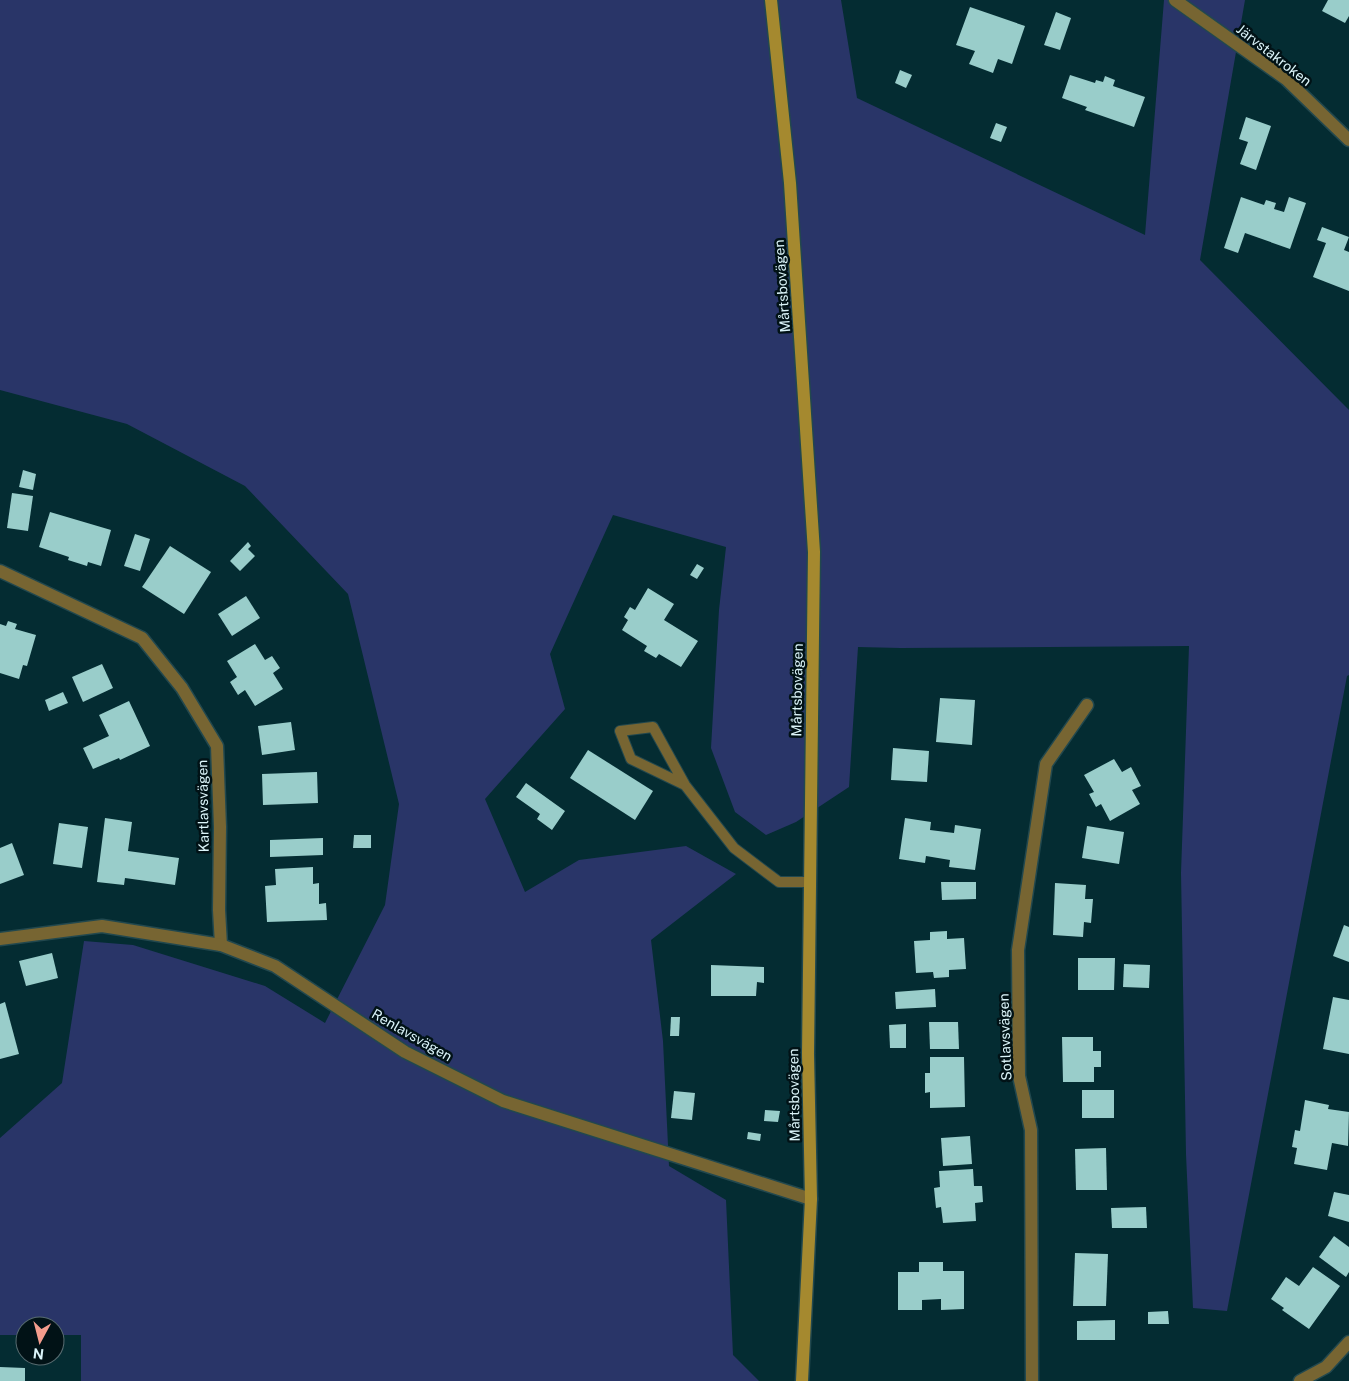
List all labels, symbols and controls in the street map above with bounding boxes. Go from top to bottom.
street label: Järvstakroken [1233,21,1315,89]
street label: Mårtsbovägen [771,239,793,333]
street label: Mårtsbovägen [788,643,806,737]
street label: Kartlavsvägen [194,760,212,852]
street label: Sotlavsvägen [995,993,1015,1081]
street label: Renlavsvägen [369,1006,455,1064]
street label: Mårtsbovägen [785,1048,803,1142]
north arrow [15,1316,65,1366]
text: N [32,1345,45,1363]

